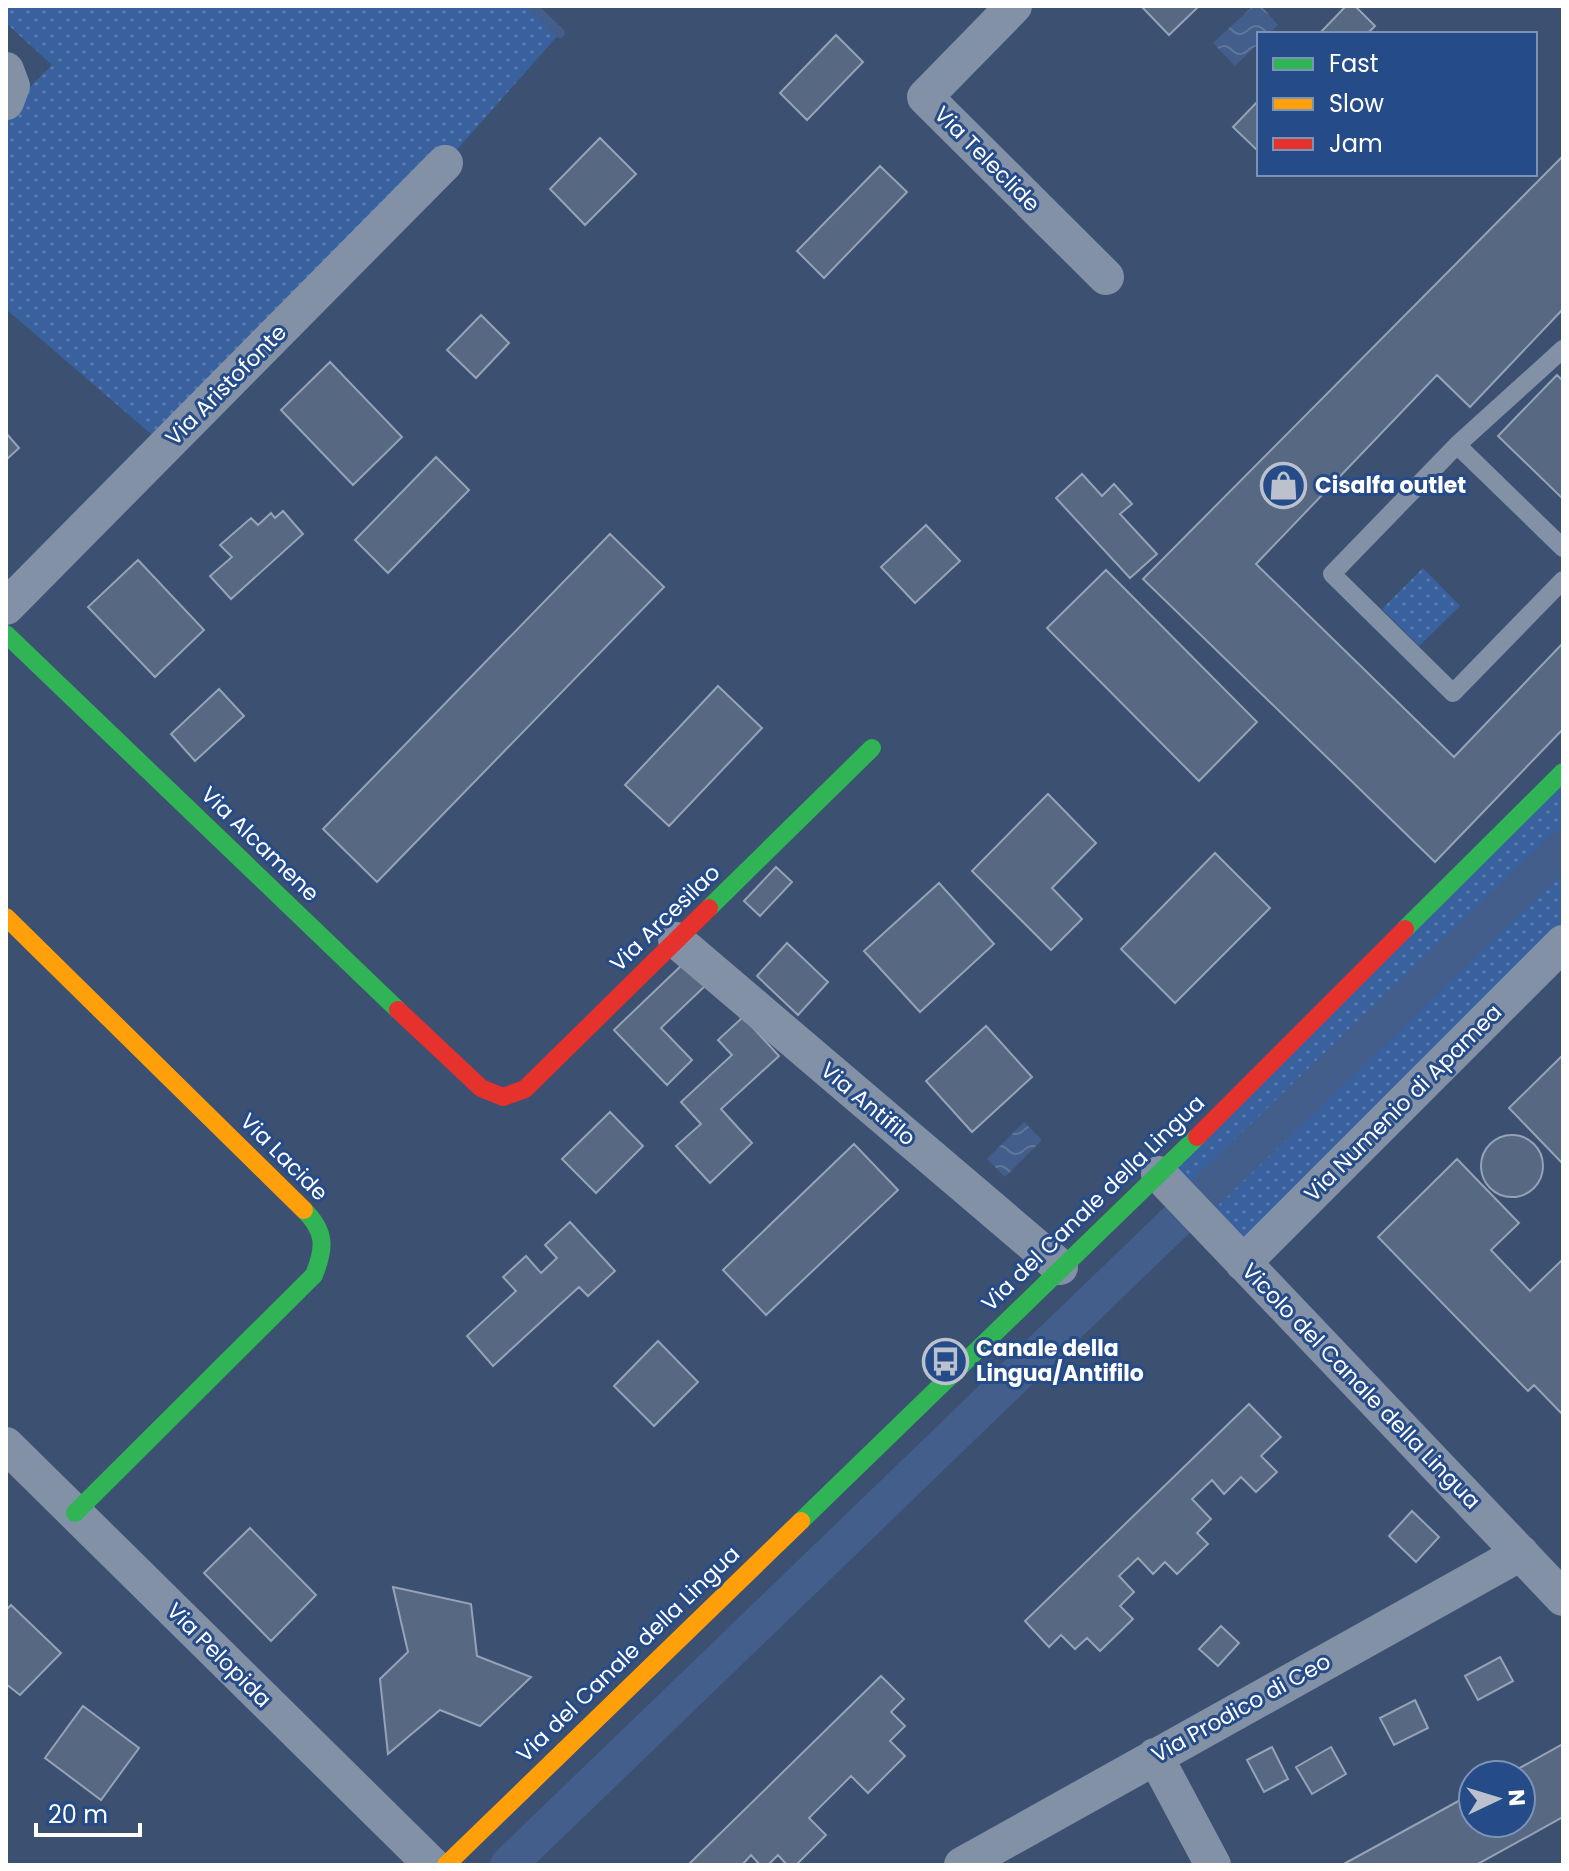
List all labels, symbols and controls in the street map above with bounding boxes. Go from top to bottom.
legend [1257,32,1537,176]
text: Fast [1329,47,1379,80]
text: Slow [1329,87,1384,120]
street label: Via Teleclide [927,99,1047,219]
text: Jam [1329,127,1383,160]
street label: Via Aristofonte [158,317,294,453]
shop icon: Cisalfa outlet [1260,461,1308,509]
place label: Cisalfa outlet [1315,470,1466,501]
street label: Via Alcamene [194,780,326,908]
street label: Via Arcesilao [603,857,727,979]
street label: Via Numenio di Apamea [1297,997,1509,1209]
street label: Via Antifilo [814,1055,922,1153]
street label: Via del Canale della Lingua [975,1088,1211,1318]
street label: Via Lacide [233,1106,335,1208]
street label: Vicolo del Canale della Lingua [1235,1256,1487,1516]
place label: Canale della Lingua/Antifilo [976,1333,1144,1389]
bus stop icon: Canale della Lingua/Antifilo [921,1337,969,1385]
street label: Via del Canale della Lingua [510,1539,746,1769]
street label: Via Pelopida [160,1596,278,1714]
street label: Via Prodico di Ceo [1146,1646,1336,1770]
north arrow [1457,1759,1537,1839]
scale bar [36,1787,140,1837]
text: N [1500,1788,1532,1807]
text: 20 m [48,1798,108,1831]

